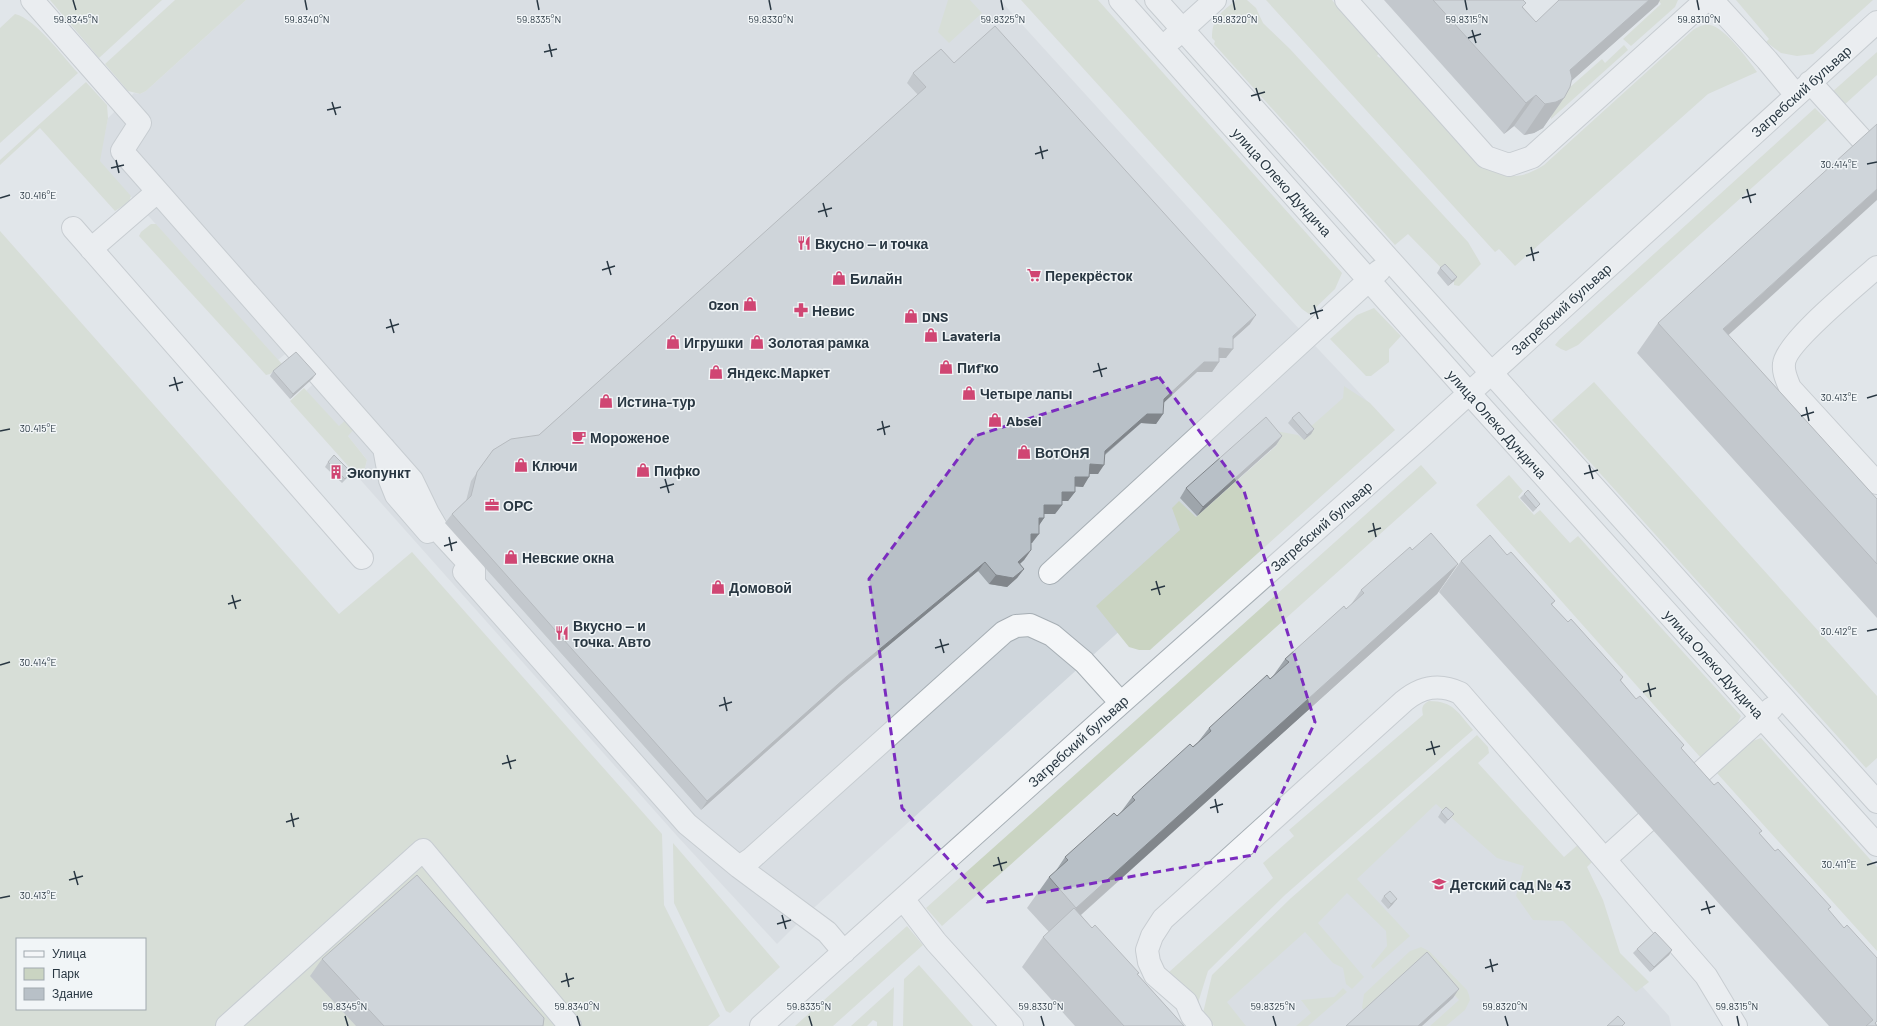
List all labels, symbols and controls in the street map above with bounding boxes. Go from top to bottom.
text: 59.8345°N [54,13,98,25]
text: 59.8340°N [284,13,330,25]
text: 59.8335°N [517,13,561,25]
text: 59.8330°N [749,13,793,25]
text: 59.8325°N [981,13,1025,25]
text: 59.8320°N [1212,13,1258,25]
text: 59.8315°N [1446,13,1488,25]
text: 59.8310°N [1677,13,1721,25]
street label: Загребский бульвар [1747,41,1855,140]
street label: улица Олеко Дундича [1229,124,1335,240]
text: 30.414°E [1820,158,1858,170]
text: 30.416°E [20,189,56,201]
restaurant icon: Вкусно — и точка [796,235,812,251]
place label: Вкусно — и точка [815,235,929,252]
street label: Загребский бульвар [1507,259,1615,358]
supermarket icon: Перекрёсток [1026,267,1042,283]
place label: Перекрёсток [1045,267,1134,284]
shop icon: Билайн [831,270,847,286]
place label: Билайн [850,270,902,287]
place label: Ozon [708,296,739,313]
shop icon: Ozon [742,296,758,312]
pharmacy icon: Невис [793,302,809,318]
place label: Невис [812,302,855,319]
shop icon: DNS [903,308,919,324]
place label: DNS [922,308,948,325]
shop icon: Lavateria [923,327,939,343]
place label: Lavateria [942,327,1001,344]
shop icon: Игрушки [665,334,681,350]
place label: Игрушки [684,334,743,351]
shop icon: Золотая рамка [749,334,765,350]
place label: Золотая рамка [768,334,869,351]
shop icon: Пиf'ко [938,359,954,375]
place label: Пиf'ко [957,359,999,376]
shop icon: Яндекс.Маркет [708,364,724,380]
place label: Яндекс.Маркет [727,364,830,381]
street label: улица Олеко Дундича [1444,366,1550,482]
shop icon: Четыре лапы [961,385,977,401]
place label: Четыре лапы [980,385,1072,402]
text: 30.413°E [1821,391,1857,403]
shop icon: Истина-тур [598,393,614,409]
place label: Истина-тур [617,393,696,410]
shop icon: Absel [987,412,1003,428]
place label: Absel [1006,412,1041,429]
text: 30.415°E [20,422,56,434]
cafe icon: Мороженое [571,429,587,445]
place label: Мороженое [590,429,670,446]
shop icon: ВотОнЯ [1016,444,1032,460]
place label: ВотОнЯ [1035,444,1090,461]
shop icon: Ключи [513,457,529,473]
place label: Ключи [532,457,578,474]
shop icon: Пифко [635,462,651,478]
place label: Пифко [654,462,700,479]
building icon: Экопункт [328,464,344,480]
place label: Экопункт [347,464,411,481]
street label: Загребский бульвар [1267,477,1375,575]
office icon: ОРС [484,497,500,513]
place label: ОРС [503,497,533,514]
shop icon: Невские окна [503,549,519,565]
place label: Невские окна [522,549,614,566]
shop icon: Домовой [710,579,726,595]
place label: Домовой [729,579,792,596]
street label: улица Олеко Дундича [1661,606,1767,722]
place label: Вкусно — и точка. Авто [573,617,651,650]
restaurant icon: Вкусно — и точка. Авто [554,625,570,641]
text: 30.412°E [1821,625,1857,637]
text: 30.414°E [19,656,57,668]
street label: Загребский бульвар [1024,691,1132,790]
text: 30.411°E [1821,858,1857,870]
school or university icon: Детский сад № 43 [1431,876,1447,892]
place label: Детский сад № 43 [1450,876,1571,893]
text: 30.413°E [20,889,56,901]
legend [16,938,146,1010]
text: Улица [52,946,86,961]
text: Парк [52,966,80,981]
text: Здание [52,986,93,1001]
text: 59.8345°N [323,1000,367,1012]
text: 59.8340°N [554,1000,600,1012]
text: 59.8335°N [787,1000,831,1012]
text: 59.8330°N [1019,1000,1063,1012]
text: 59.8325°N [1251,1000,1295,1012]
text: 59.8320°N [1482,1000,1528,1012]
text: 59.8315°N [1716,1000,1758,1012]

